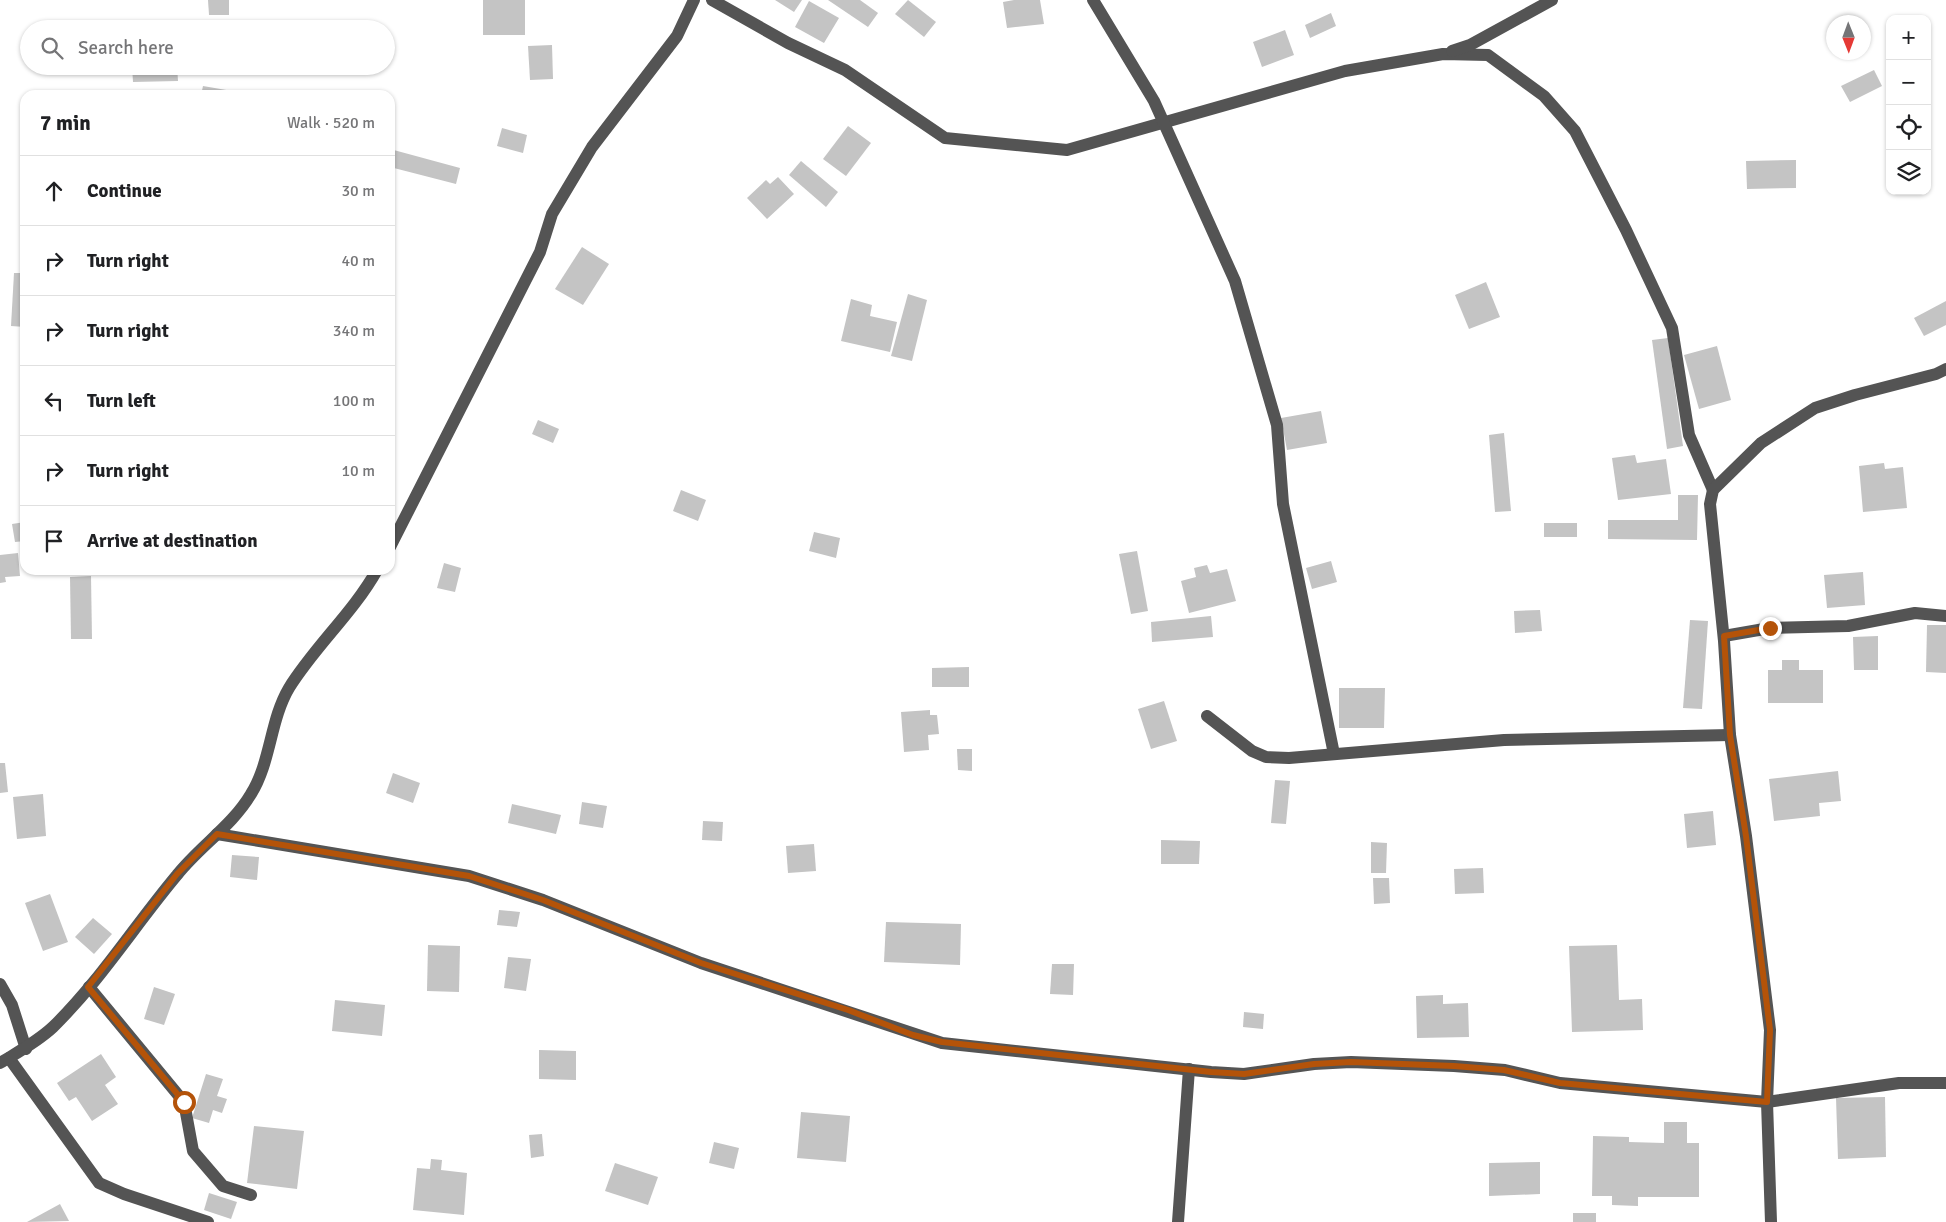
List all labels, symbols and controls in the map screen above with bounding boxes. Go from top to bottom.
north arrow [1826,15,1871,60]
map controls [1886,15,1931,195]
button: + [1886,15,1931,60]
search box [20,20,395,75]
icon: search [38,34,66,62]
text: Search here [78,36,174,60]
button: − [1886,60,1931,105]
button: locate [1886,105,1931,150]
text: 7 min [40,110,91,136]
text: Walk · 520 m [287,113,375,133]
button: layers [1886,150,1931,195]
icon: ahead [40,177,68,205]
text: Continue [87,179,162,203]
text: 30 m [341,181,375,201]
icon: right [40,247,68,275]
text: Turn right [87,249,169,273]
text: 40 m [341,251,375,271]
icon: right [40,317,68,345]
text: Turn right [87,319,169,343]
text: 340 m [333,321,375,341]
icon: left [40,387,68,415]
text: Turn left [87,389,156,413]
text: 100 m [333,391,375,411]
icon: right [40,457,68,485]
text: Turn right [87,459,169,483]
text: 10 m [341,461,375,481]
icon: arrive [40,527,68,555]
text: Arrive at destination [87,529,258,553]
route end [1759,617,1782,640]
route start [173,1091,196,1114]

